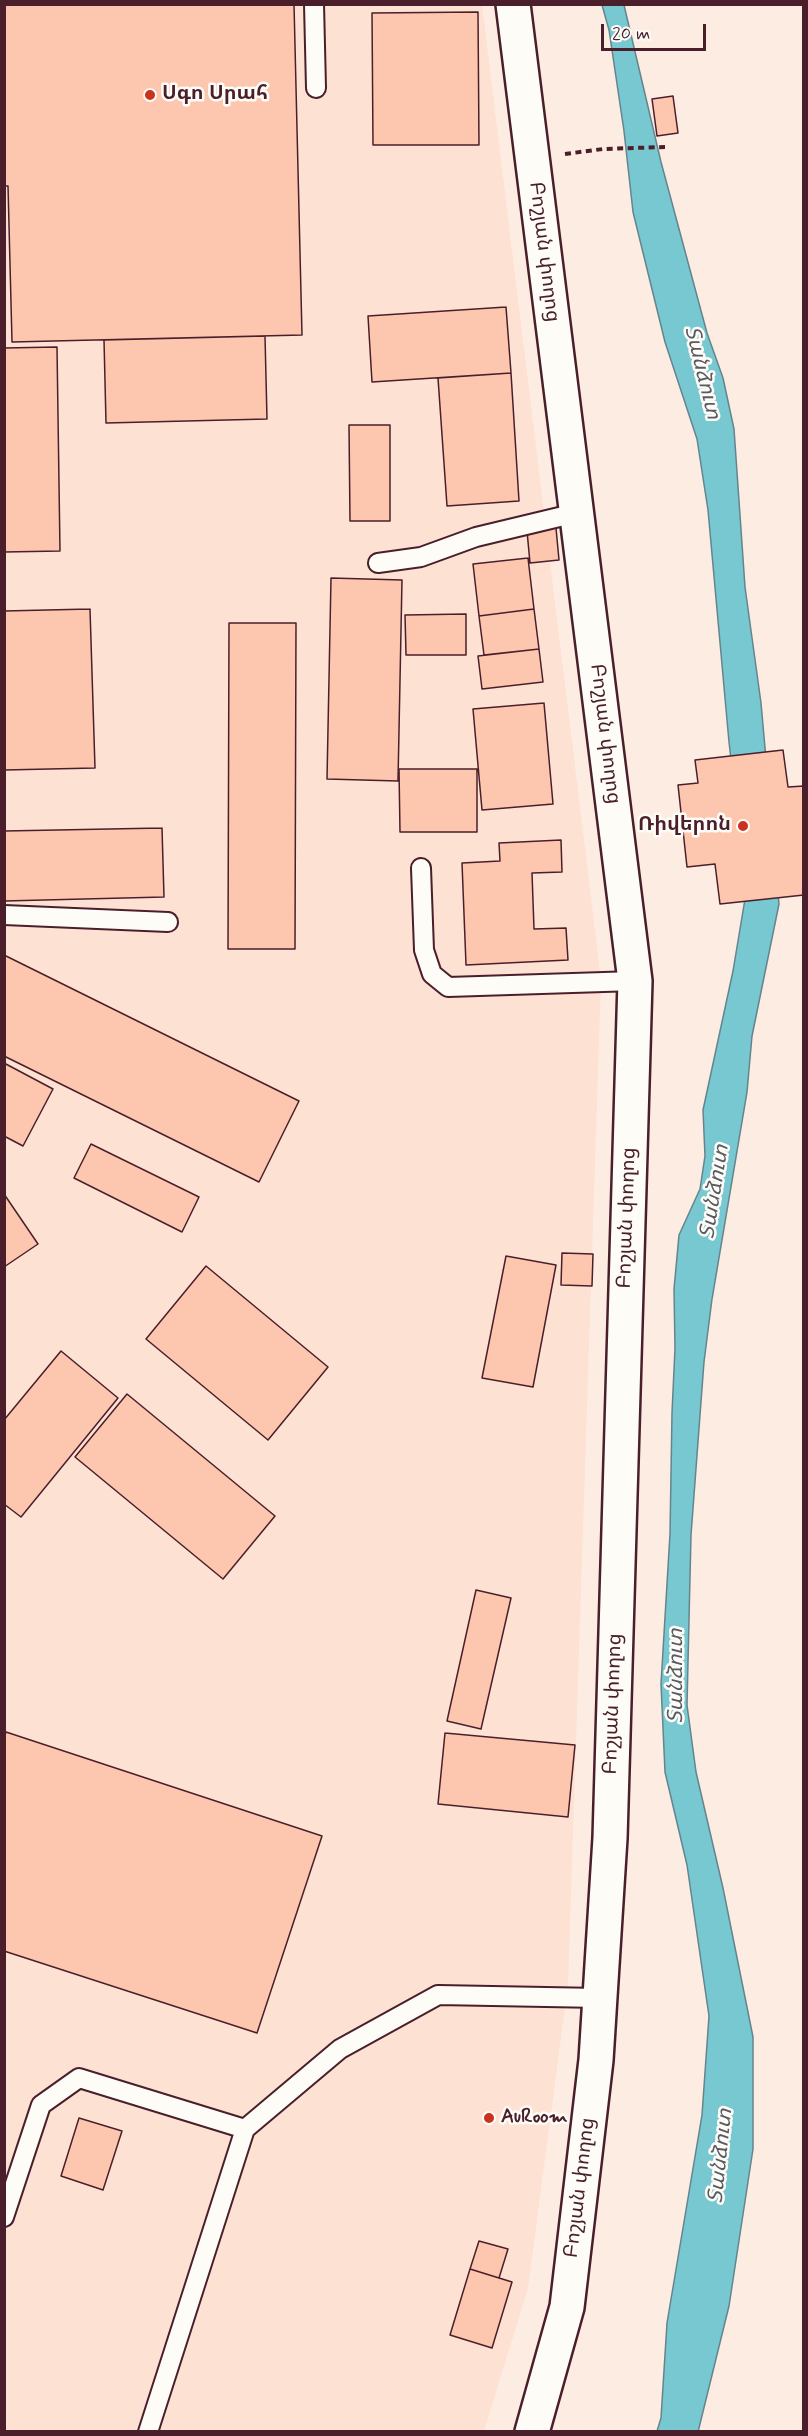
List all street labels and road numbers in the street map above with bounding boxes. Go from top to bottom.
street label: Բոշյան փողոց [522,180,564,324]
street label: Բոշյան փողոց [583,662,625,806]
street label: Բոշյան փողոց [614,1147,642,1289]
street label: Բոշյան փողոց [600,1633,628,1775]
street label: Բոշյան փողոց [560,2116,602,2260]

